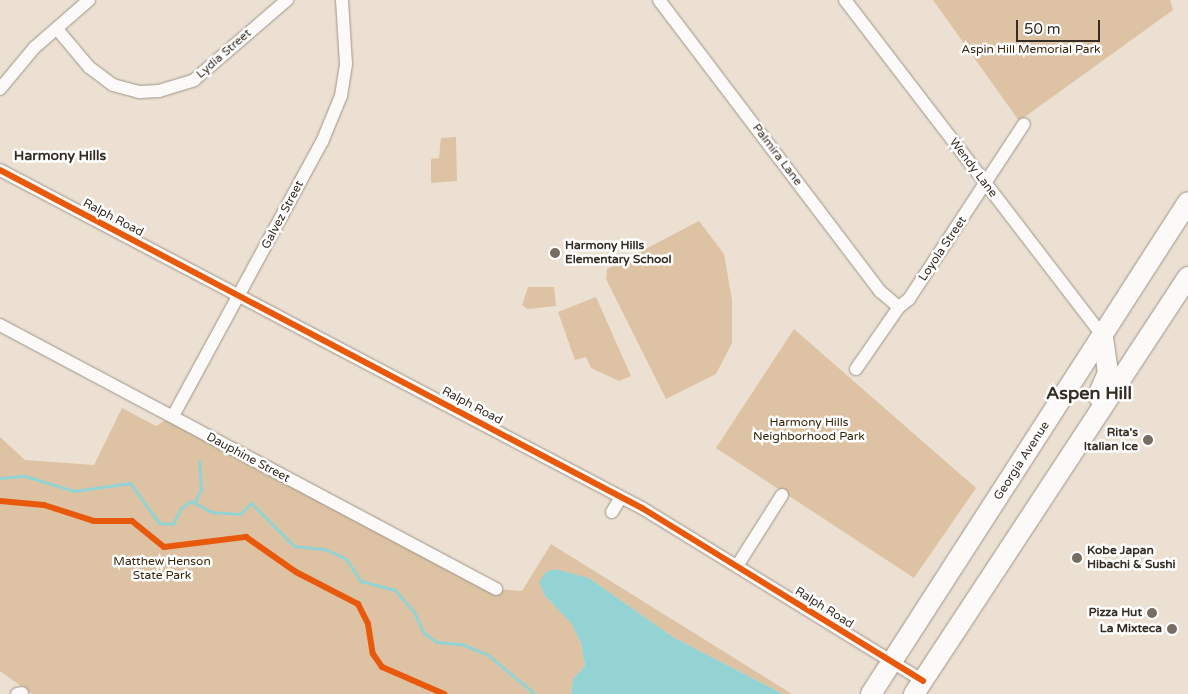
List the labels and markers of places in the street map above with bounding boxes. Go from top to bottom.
place label: Harmony Hills Elementary School [565,239,672,267]
marker: Harmony Hills Elementary School [549,247,561,259]
place label: Rita's Italian Ice [1084,426,1138,454]
marker: Rita's Italian Ice [1142,434,1154,446]
place label: Kobe Japan Hibachi & Sushi [1087,544,1176,572]
marker: Kobe Japan Hibachi & Sushi [1071,552,1083,564]
place label: Pizza Hut [1088,606,1142,620]
marker: Pizza Hut [1146,607,1158,619]
place label: La Mixteca [1100,622,1162,636]
marker: La Mixteca [1166,623,1178,635]

